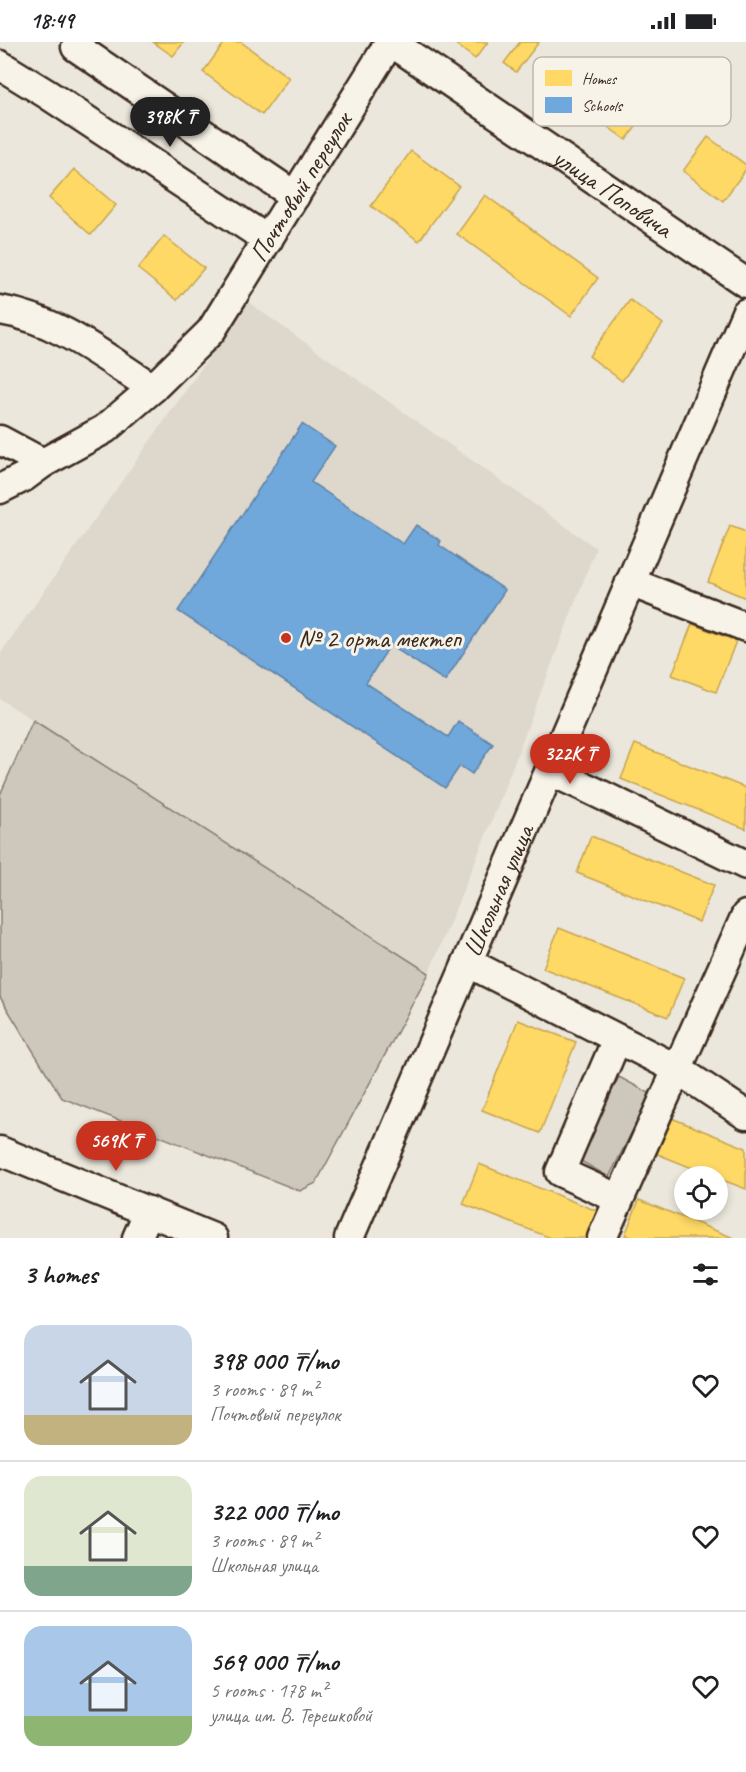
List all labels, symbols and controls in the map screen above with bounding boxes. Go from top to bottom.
text: 18:49 [30,7,74,35]
legend [533,57,731,126]
text: Homes [582,69,618,89]
text: Schools [582,96,623,116]
pin: 398K ₸ [121,97,219,148]
text: 398K ₸ [144,104,196,129]
street label: Почтовый переулок [242,104,360,268]
street label: улица Поповича [545,139,680,246]
place label: № 2 орта мектеп [298,622,462,655]
marker: № 2 орта мектеп [279,631,293,645]
pin: 322K ₸ [521,734,619,785]
text: 322K ₸ [544,741,596,766]
street label: Школьная улица [455,817,542,962]
pin: 569K ₸ [67,1121,165,1172]
text: 569K ₸ [90,1128,142,1153]
map controls [674,1166,728,1220]
button: locate [674,1166,728,1220]
text: 3 homes [24,1258,97,1291]
icon: filters [689,1258,722,1291]
text: 398 000 ₸/mo [210,1344,338,1377]
icon: home [72,1349,144,1421]
icon: heart [689,1369,722,1402]
text: 3 rooms · 89 m² [210,1377,318,1402]
text: Почтовый переулок [210,1402,340,1427]
text: 322 000 ₸/mo [210,1495,339,1528]
icon: home [72,1500,144,1572]
icon: heart [689,1520,722,1553]
text: 3 rooms · 89 m² [210,1528,318,1553]
text: Школьная улица [210,1553,318,1578]
text: 569 000 ₸/mo [210,1645,339,1678]
icon: home [72,1650,144,1722]
icon: heart [689,1670,722,1703]
text: 5 rooms · 178 m² [210,1678,327,1703]
text: улица им. В. Терешковой [210,1703,372,1728]

